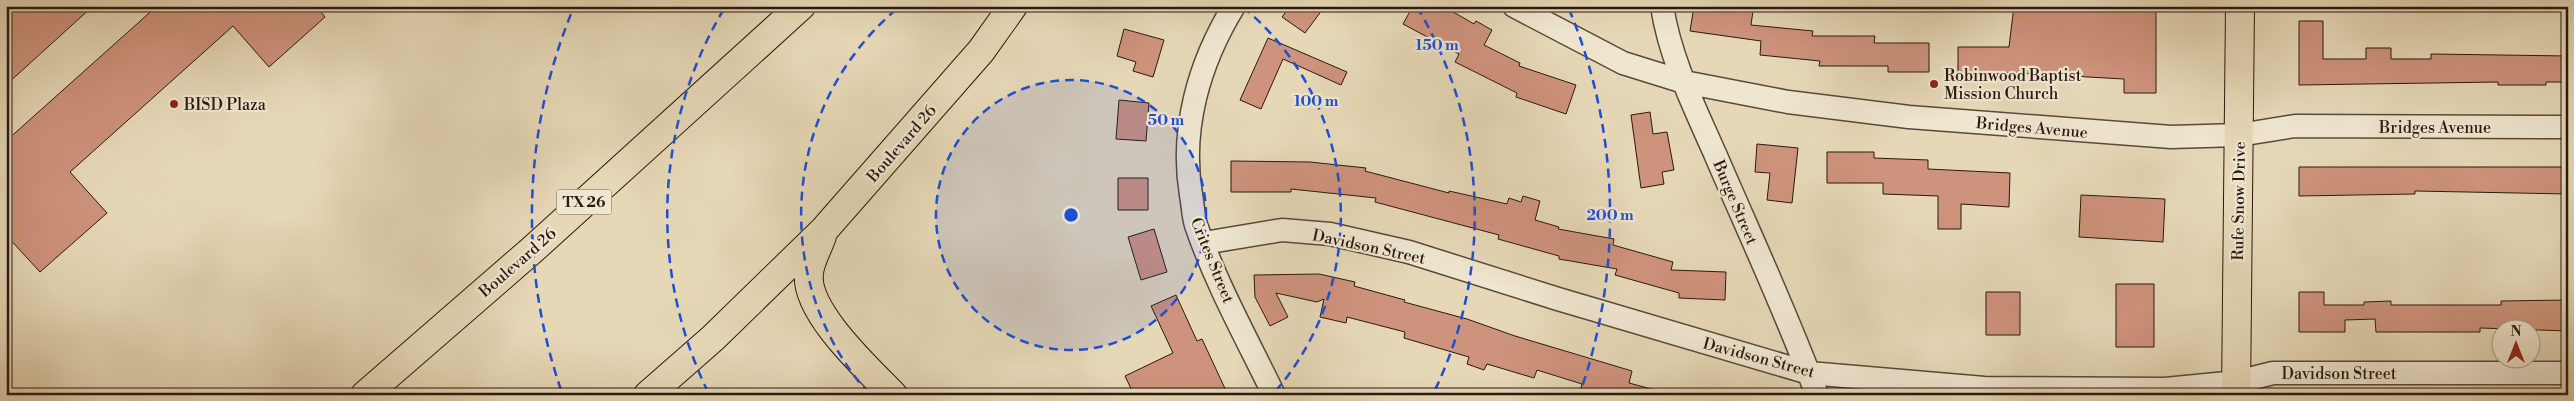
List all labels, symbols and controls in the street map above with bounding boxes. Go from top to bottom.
text: 150 m [1415,36,1459,55]
place label: Robinwood Baptist Mission Church [1944,66,2082,104]
marker: Robinwood Baptist Mission Church [1928,78,1940,90]
text: 100 m [1294,92,1339,111]
place label: BISD Plaza [183,95,267,115]
marker: BISD Plaza [168,98,180,110]
street label: Boulevard 26 [862,101,941,187]
text: 50 m [1148,111,1184,130]
street label: Bridges Avenue [1974,113,2089,143]
street label: Bridges Avenue [2378,118,2491,138]
street label: Rufe Snow Drive [2228,141,2250,261]
street label: Burge Street [1708,156,1762,248]
road number: TX 26 [556,190,612,214]
centre of rings [1062,206,1080,224]
text: 200 m [1586,206,1634,225]
street label: Crites Street [1186,215,1238,306]
street label: Boulevard 26 [474,223,561,302]
street label: Davidson Street [1310,225,1427,269]
north arrow [2492,318,2542,368]
text: N [2510,323,2522,341]
street label: Davidson Street [1701,333,1817,383]
street label: Davidson Street [2281,364,2397,384]

